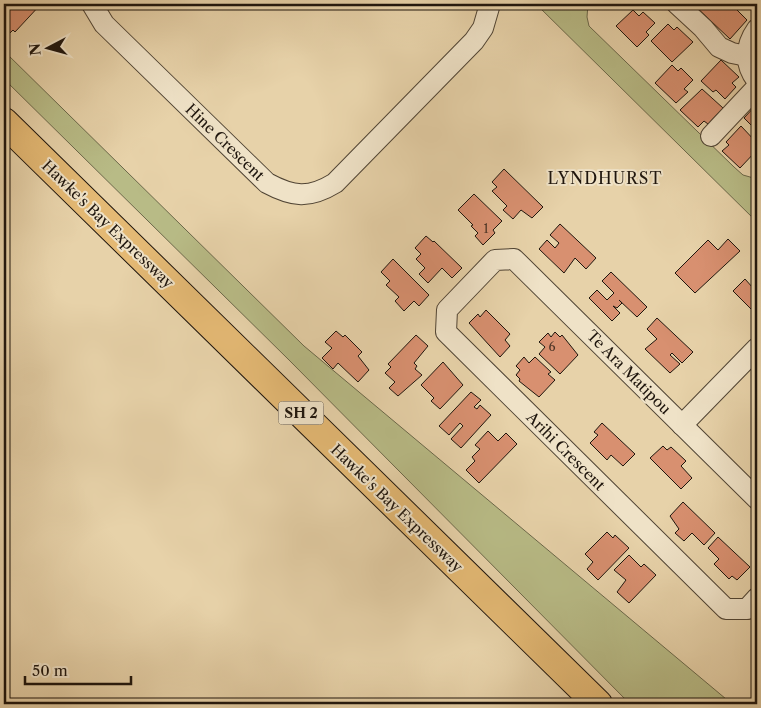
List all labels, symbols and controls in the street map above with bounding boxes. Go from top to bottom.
north arrow [22,22,72,72]
text: N [25,42,45,56]
street label: Hine Crescent [181,99,269,185]
street label: Hawke's Bay Expressway [38,156,178,292]
district label: LYNDHURST [548,168,662,188]
house number: 1 [483,221,489,236]
street label: Te Ara Matipou [583,326,675,418]
house number: 6 [548,339,556,354]
road number: SH 2 [278,402,324,424]
street label: Arihi Crescent [522,407,610,495]
street label: Hawke's Bay Expressway [327,440,467,576]
scale bar [25,653,131,685]
text: 50 m [32,661,68,680]

